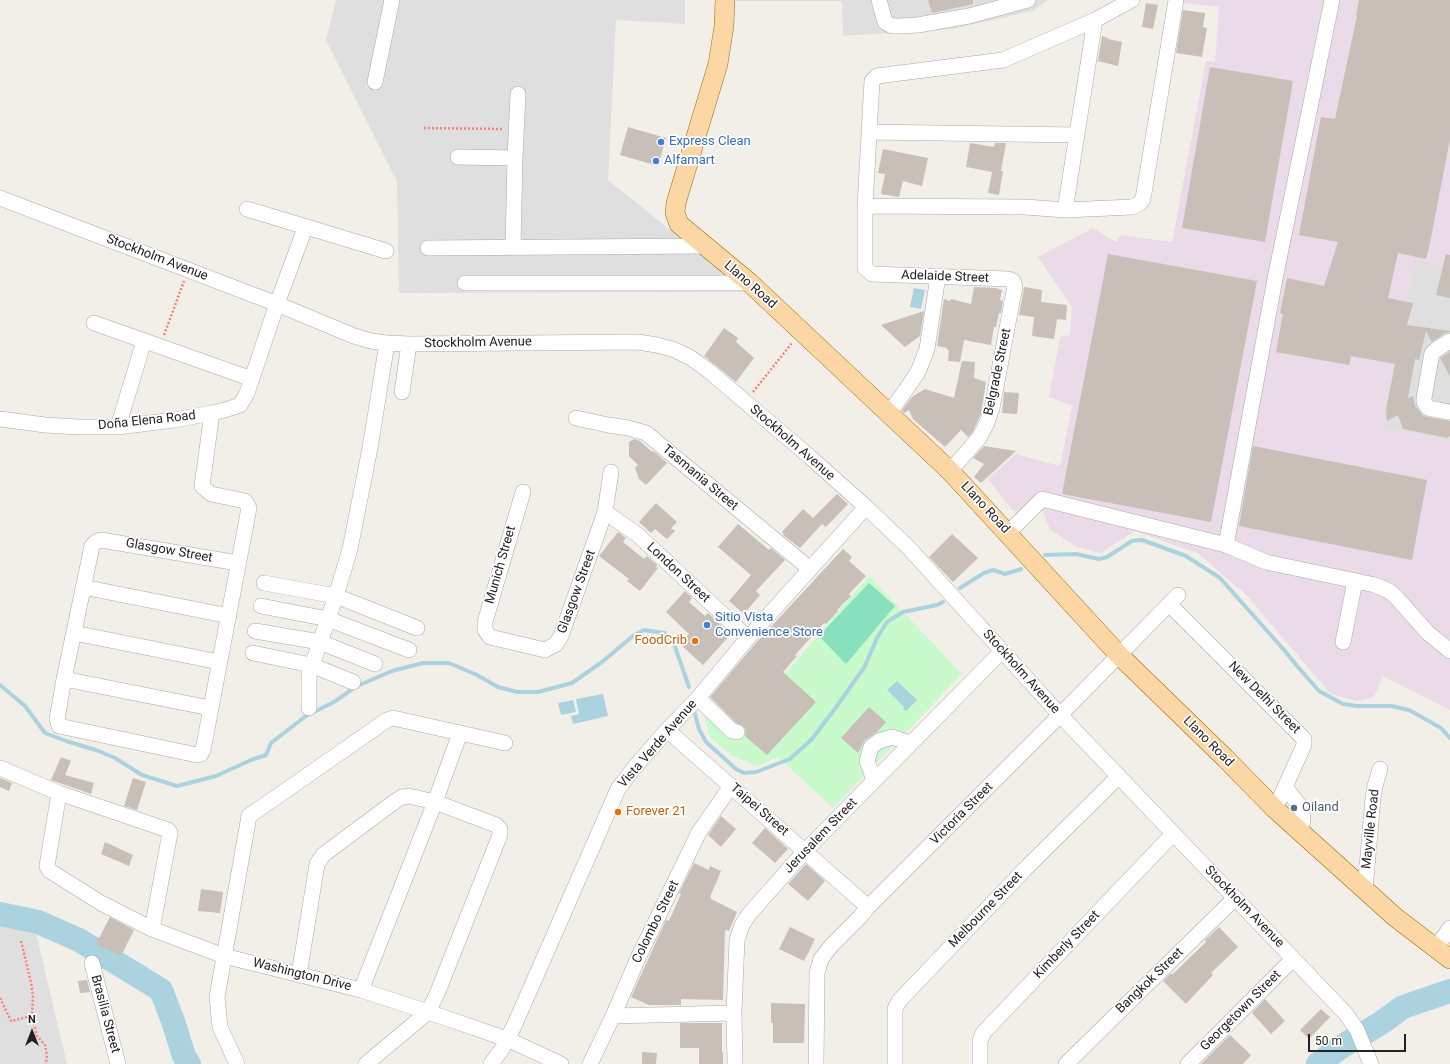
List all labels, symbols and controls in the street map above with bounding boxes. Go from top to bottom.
place label: Express Clean [669,134,751,150]
marker: Express Clean [656,137,666,147]
place label: Alfamart [664,153,715,169]
marker: Alfamart [651,156,661,166]
street label: Stockholm Avenue [104,231,210,285]
street label: Llano Road [720,258,780,312]
street label: Adelaide Street [901,268,989,286]
street label: Belgrade Street [981,327,1015,417]
street label: Stockholm Avenue [424,334,532,352]
street label: Stockholm Avenue [746,402,838,484]
street label: Doña Elena Road [97,408,197,434]
street label: Tasmania Street [659,442,741,514]
street label: Llano Road [957,479,1013,537]
street label: Munich Street [482,524,520,606]
street label: Glasgow Street [124,536,214,566]
street label: London Street [643,540,713,606]
street label: Glasgow Street [555,548,599,636]
place label: Sitio Vista Convenience Store [715,610,823,641]
marker: Sitio Vista Convenience Store [702,620,712,630]
street label: Stockholm Avenue [979,627,1063,717]
place label: FoodCrib [634,633,687,649]
marker: FoodCrib [690,636,700,646]
street label: New Delhi Street [1225,659,1303,737]
street label: Vista Verde Avenue [615,697,701,791]
street label: Llano Road [1180,714,1236,770]
street label: Taipei Street [727,780,791,840]
street label: Victoria Street [928,780,996,848]
street label: Mayville Road [1359,788,1383,870]
street label: Jerusalem Street [781,795,861,877]
place label: Oiland [1302,800,1339,816]
marker: Oiland [1289,803,1299,813]
place label: Forever 21 [626,804,687,820]
marker: Forever 21 [613,807,623,817]
street label: Stockholm Avenue [1201,863,1287,951]
street label: Melbourne Street [946,869,1026,951]
street label: Colombo Street [629,878,683,966]
street label: Kimberly Street [1031,908,1103,982]
street label: Bangkok Street [1113,945,1187,1017]
street label: Washington Drive [251,955,353,995]
street label: Georgetown Street [1197,967,1285,1055]
street label: Brasilia Street [87,973,123,1055]
north arrow [12,1012,52,1052]
text: N [28,1013,36,1026]
scale bar [1310,1026,1408,1052]
text: 50 m [1315,1034,1342,1048]

